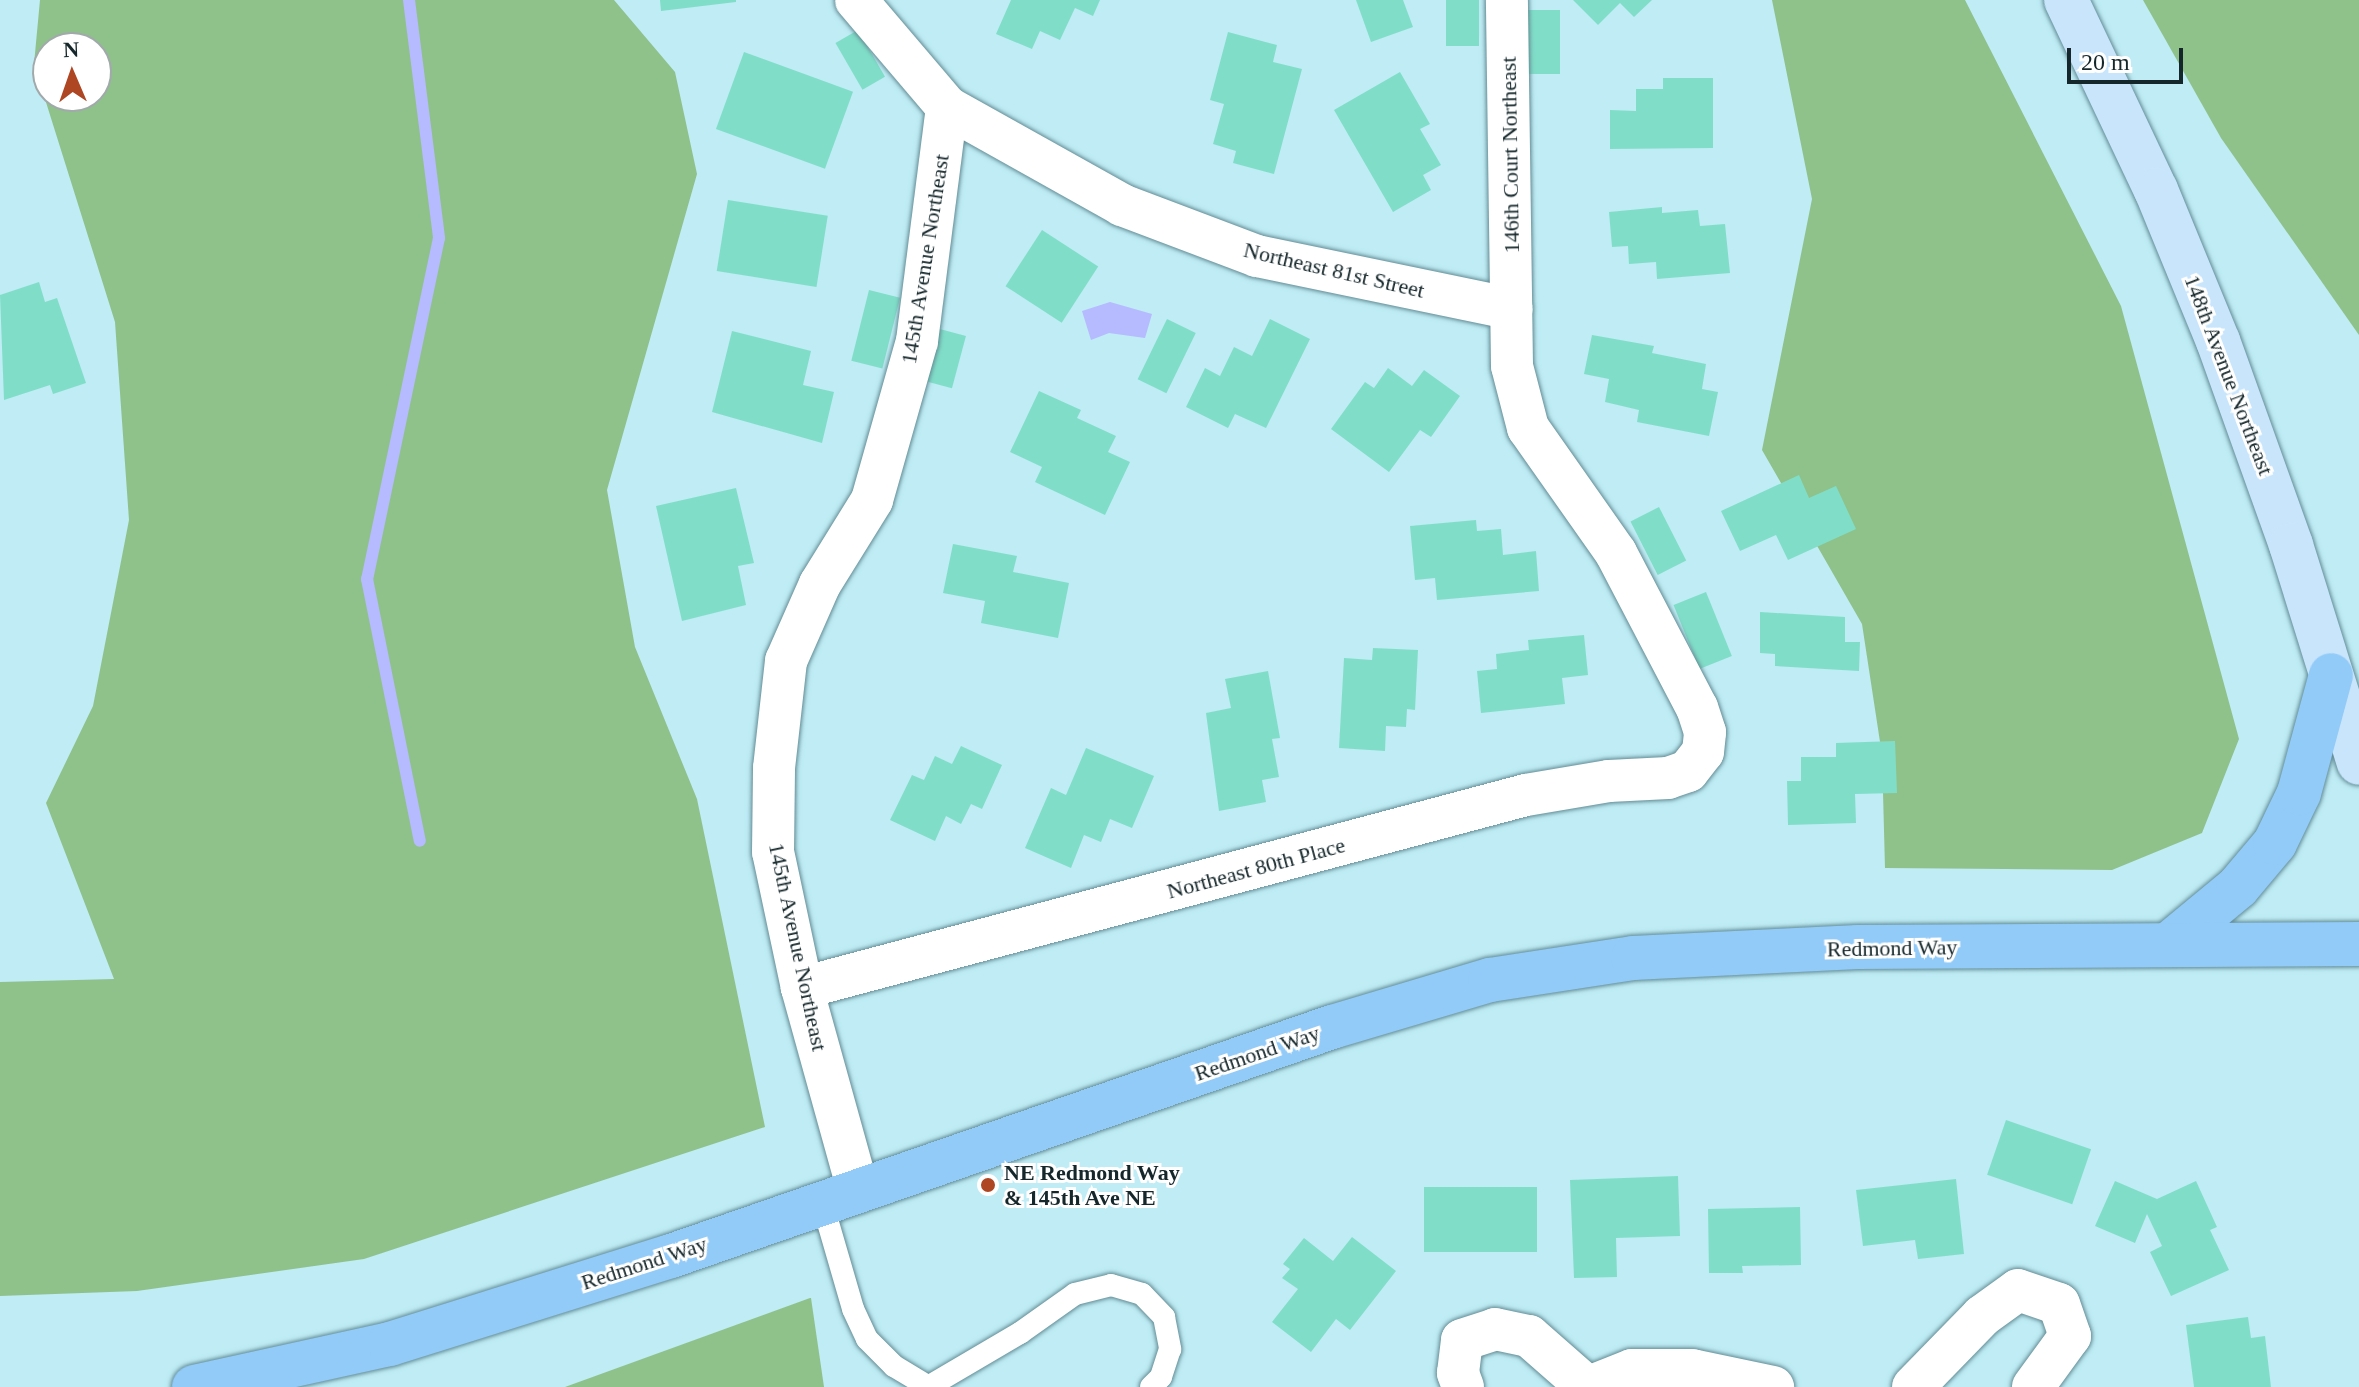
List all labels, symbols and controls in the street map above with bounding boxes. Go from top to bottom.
north arrow [32,32,112,112]
scale bar [2071,32,2187,82]
text: N [63,37,80,62]
text: 20 m [2081,49,2130,75]
street label: 146th Court Northeast [1495,56,1525,254]
street label: 145th Avenue Northeast [895,152,955,366]
street label: Northeast 81st Street [1241,236,1427,304]
street label: 148th Avenue Northeast [2178,271,2280,479]
street label: Northeast 80th Place [1164,832,1348,904]
street label: 145th Avenue Northeast [763,840,833,1054]
street label: Redmond Way [1826,934,1958,962]
street label: Redmond Way [1191,1019,1323,1087]
place label: NE Redmond Way & 145th Ave NE [1004,1159,1180,1210]
marker: NE Redmond Way & 145th Ave NE [979,1176,997,1194]
street label: Redmond Way [578,1230,710,1296]

